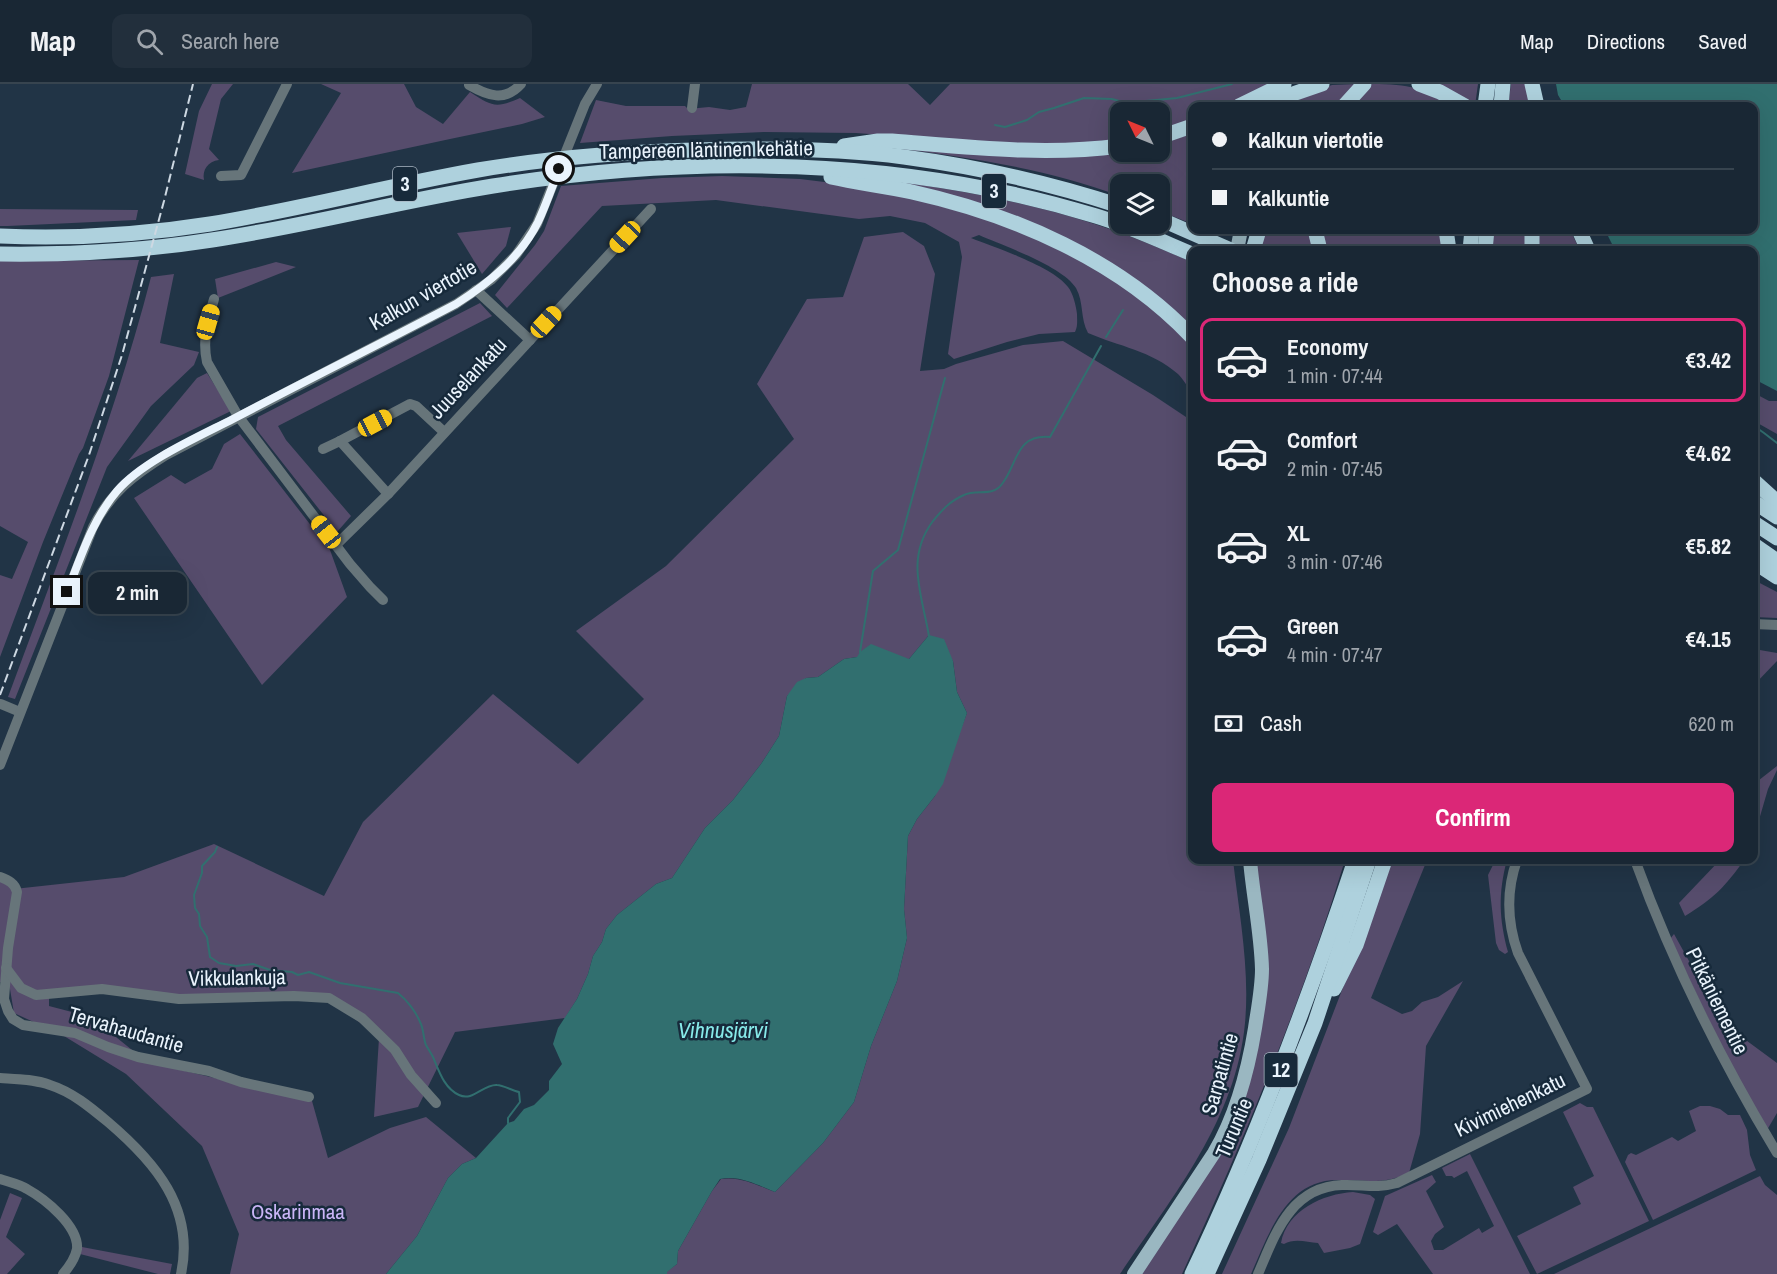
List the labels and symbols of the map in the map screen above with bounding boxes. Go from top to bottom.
north arrow [1110,102,1170,162]
street label: Tampereen läntinen kehätie [599,133,813,166]
route start [545,155,572,182]
road number: 3 [393,167,417,201]
road number: 3 [982,174,1006,208]
car [606,218,644,256]
street label: Kalkun viertotie [364,252,482,337]
car [194,302,222,342]
car [527,303,565,341]
street label: Juuselankatu [422,331,513,425]
car [355,407,395,439]
car [308,512,344,552]
callout: 2 min [88,571,187,613]
route end [53,578,80,605]
street label: Pitkäniementie [1679,942,1756,1059]
street label: Vikkulankuja [188,962,286,993]
street label: Tervahaudantie [65,999,187,1060]
water label: Vihnusjärvi [678,1015,768,1045]
street label: Sarpatintie [1194,1029,1245,1118]
road number: 12 [1264,1053,1298,1087]
street label: Kivimiehenkatu [1450,1065,1570,1144]
street label: Turuntie [1208,1093,1259,1162]
park label: Oskarinmaa [251,1197,345,1226]

